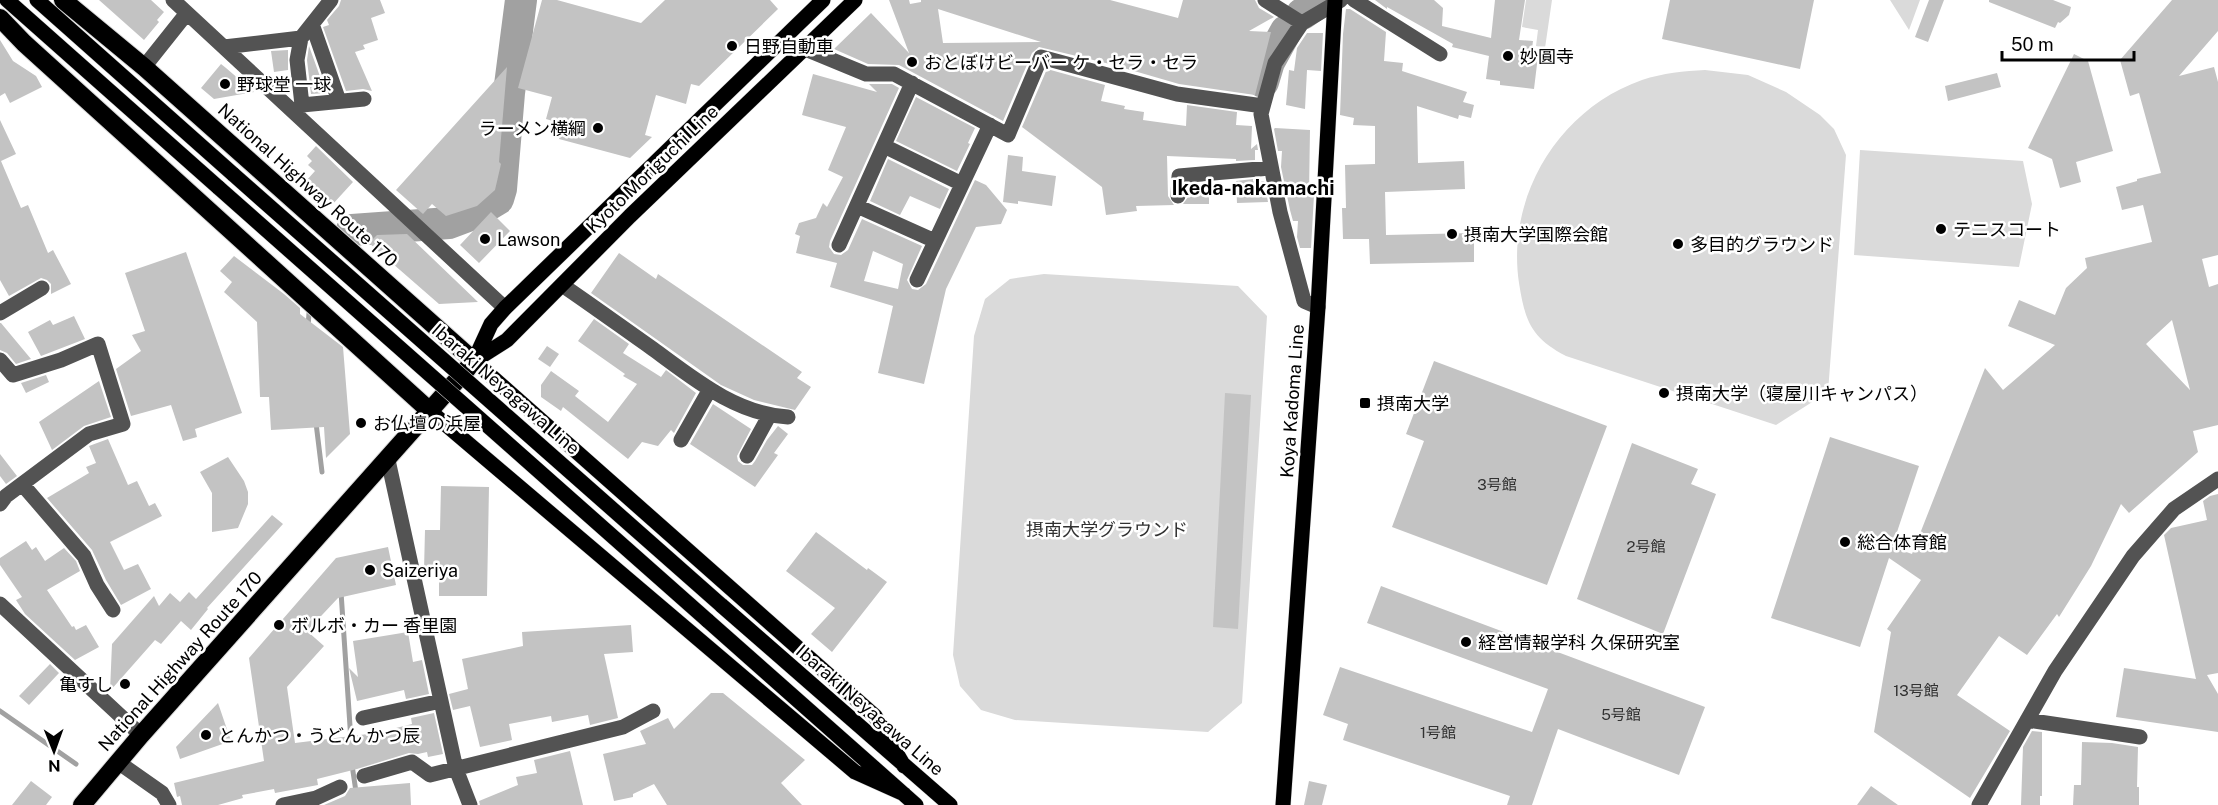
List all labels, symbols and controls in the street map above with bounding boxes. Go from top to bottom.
scale bar [2002,24,2134,62]
text: 50 m [2011,34,2054,55]
place label: 日野自動車 [744,36,834,57]
marker: 日野自動車 [725,39,739,53]
place label: 妙圓寺 [1520,46,1574,67]
marker: 妙圓寺 [1501,49,1515,63]
place label: おとぼけビーバー ケ・セラ・セラ [924,52,1198,73]
marker: おとぼけビーバー ケ・セラ・セラ [905,55,919,69]
place label: 野球堂 一球 [237,74,331,95]
marker: 野球堂 一球 [218,77,232,91]
street label: National Highway Route 170 [214,99,402,271]
street label: Kyoto Moriguchi Line [582,101,722,237]
place label: ラーメン横綱 [479,118,586,139]
marker: ラーメン横綱 [591,121,605,135]
district label: Ikeda-nakamachi [1171,176,1335,200]
place label: テニスコート [1953,219,2061,240]
marker: テニスコート [1934,222,1948,236]
place label: 摂南大学国際会館 [1464,224,1608,245]
marker: 摂南大学国際会館 [1445,227,1459,241]
place label: Lawson [497,229,560,250]
marker: Lawson [478,232,492,246]
place label: 多目的グラウンド [1690,234,1834,255]
marker: 多目的グラウンド [1671,237,1685,251]
street label: Ibaraki Neyagawa Line [428,319,584,459]
street label: Koya Kadoma Line [1276,323,1308,479]
place label: 摂南大学（寝屋川キャンパス） [1676,383,1928,404]
marker: 摂南大学（寝屋川キャンパス） [1657,386,1671,400]
place label: 摂南大学 [1377,393,1449,414]
marker: 摂南大学 [1358,396,1372,410]
place label: お仏壇の浜屋 [373,413,481,434]
marker: お仏壇の浜屋 [354,416,368,430]
house number: 3号館 [1477,476,1517,493]
park label: 摂南大学グラウンド [1026,519,1188,540]
place label: 総合体育館 [1857,532,1947,553]
marker: 総合体育館 [1838,535,1852,549]
house number: 2号館 [1627,538,1665,555]
place label: Saizeriya [382,560,458,581]
marker: Saizeriya [363,563,377,577]
street label: National Highway Route 170 [94,567,266,755]
place label: ボルボ・カー 香里園 [291,615,457,636]
marker: ボルボ・カー 香里園 [272,618,286,632]
place label: 経営情報学科 久保研究室 [1478,632,1680,653]
marker: 経営情報学科 久保研究室 [1459,635,1473,649]
street label: Ibaraki Neyagawa Line [792,640,948,780]
place label: 亀すし [59,674,113,695]
marker: 亀すし [118,677,132,691]
house number: 13号館 [1893,682,1939,699]
house number: 5号館 [1601,706,1641,723]
north arrow [24,721,84,781]
house number: 1号館 [1420,724,1456,741]
place label: とんかつ・うどん かつ辰 [218,725,420,746]
marker: とんかつ・うどん かつ辰 [199,728,213,742]
text: N [48,756,61,775]

